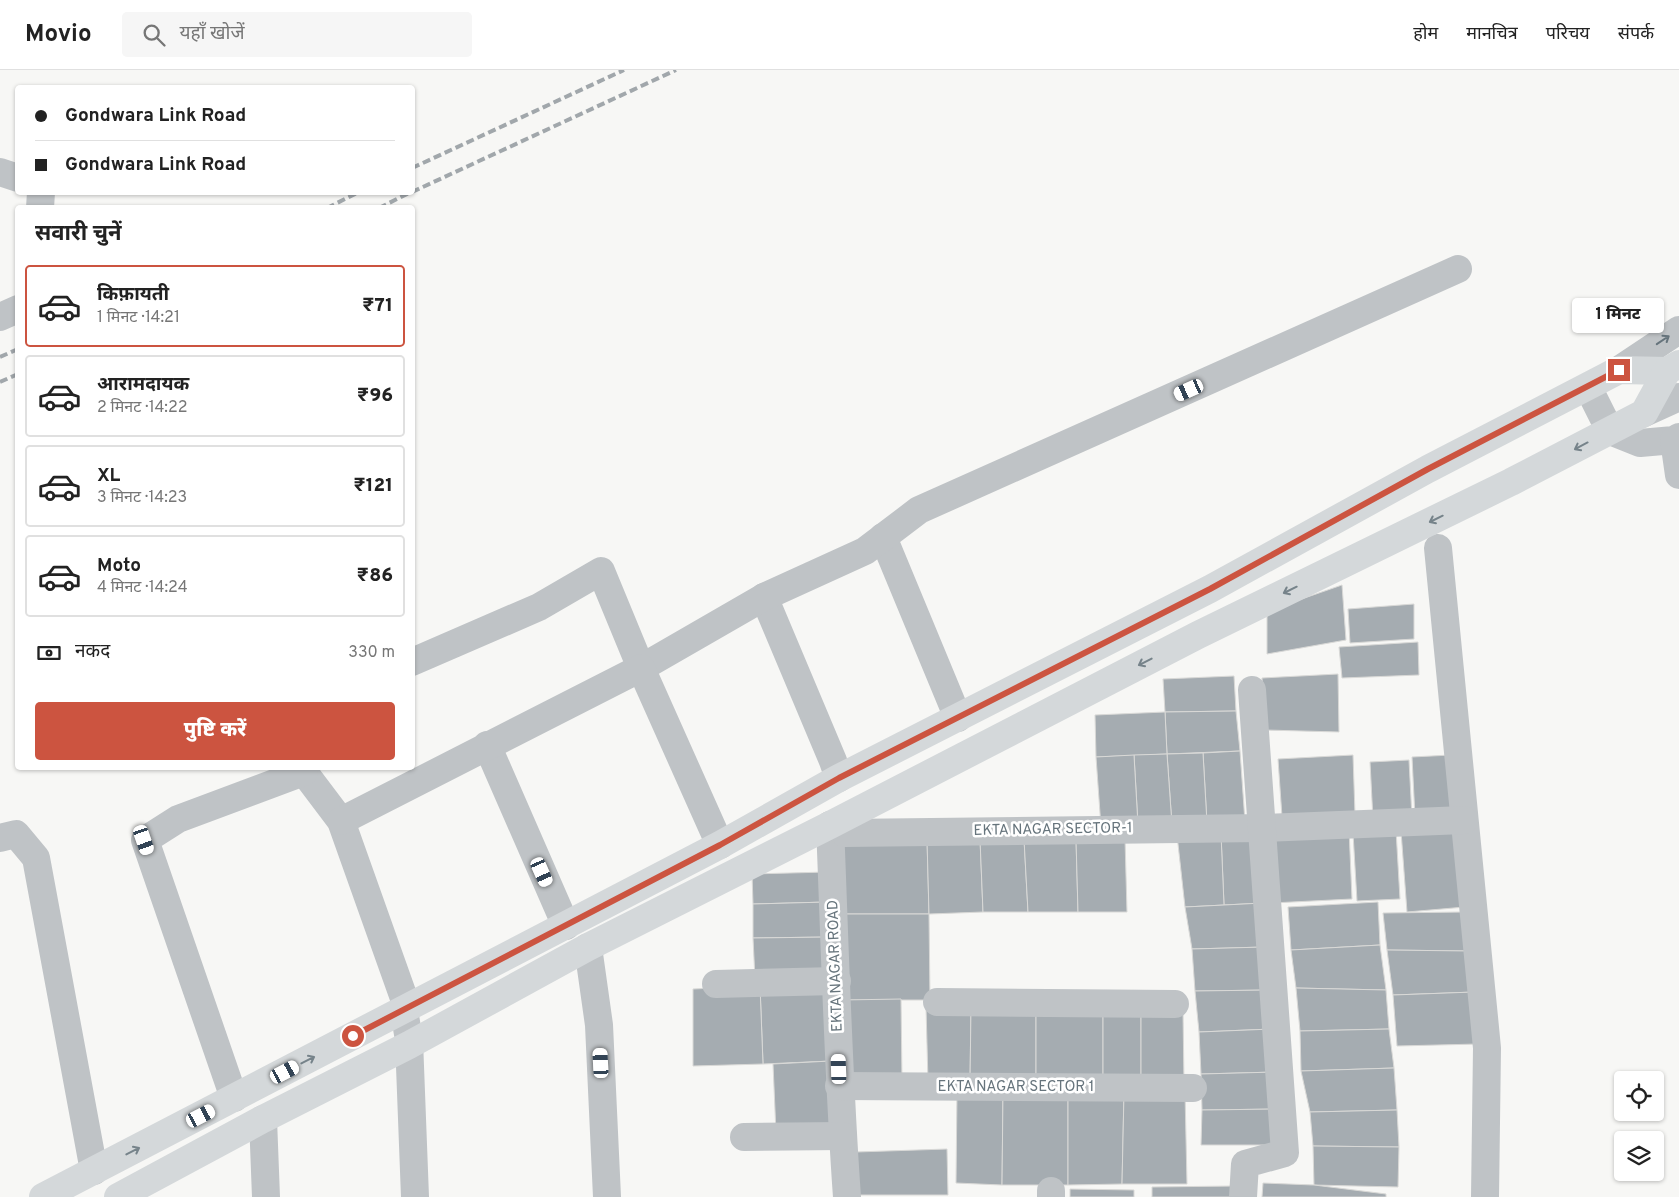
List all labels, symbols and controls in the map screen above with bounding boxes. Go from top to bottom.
search box [122,12,472,57]
text: Movio [25,20,92,50]
icon: search [140,21,168,49]
text: यहाँ खोजें [180,22,245,46]
text: होम [1413,23,1438,46]
text: मानचित्र [1466,23,1518,46]
text: परिचय [1546,23,1590,46]
text: संपर्क [1618,23,1654,46]
text: Gondwara Link Road [65,104,246,128]
text: Gondwara Link Road [65,153,246,177]
text: सवारी चुनें [35,221,121,248]
text: किफ़ायती [97,283,169,307]
icon: car [37,284,82,329]
text: ₹71 [362,294,393,318]
callout: 1 मिनट [1573,298,1665,332]
text: 1 मिनट [1595,305,1641,325]
text: 1 मिनट · 14:21 [97,308,180,328]
one-way arrow [1656,335,1670,345]
route end [1608,359,1630,381]
text: आरामदायक [97,373,189,397]
icon: car [37,374,82,419]
car [1172,377,1205,403]
text: ₹96 [357,384,393,408]
text: 2 मिनट · 14:22 [97,398,188,418]
one-way arrow [1574,442,1589,451]
icon: car [37,464,82,509]
text: XL [97,464,120,488]
text: ₹121 [353,474,393,498]
text: 3 मिनट · 14:23 [97,488,187,508]
one-way arrow [1429,515,1444,524]
icon: car [37,554,82,599]
text: Moto [97,554,141,578]
text: ₹86 [357,564,393,588]
text: 4 मिनट · 14:24 [97,578,188,598]
one-way arrow [1283,586,1298,595]
icon: cash [35,639,63,667]
text: नकद [75,640,110,664]
text: 330 m [348,643,395,663]
one-way arrow [1137,657,1152,667]
button: पुष्टि करें [35,702,395,760]
street label: EKTA NAGAR SECTOR-1 [973,819,1133,841]
car [132,823,155,857]
car [529,855,554,889]
street label: EKTA NAGAR ROAD [824,900,848,1032]
route start [342,1025,364,1047]
car [592,1048,609,1078]
car [830,1054,847,1084]
one-way arrow [301,1055,316,1065]
car [268,1058,301,1086]
map controls [1614,1071,1664,1181]
button: locate [1614,1071,1664,1121]
street label: EKTA NAGAR SECTOR 1 [938,1078,1094,1097]
car [184,1103,217,1129]
button: layers [1614,1131,1664,1181]
one-way arrow [125,1146,140,1155]

